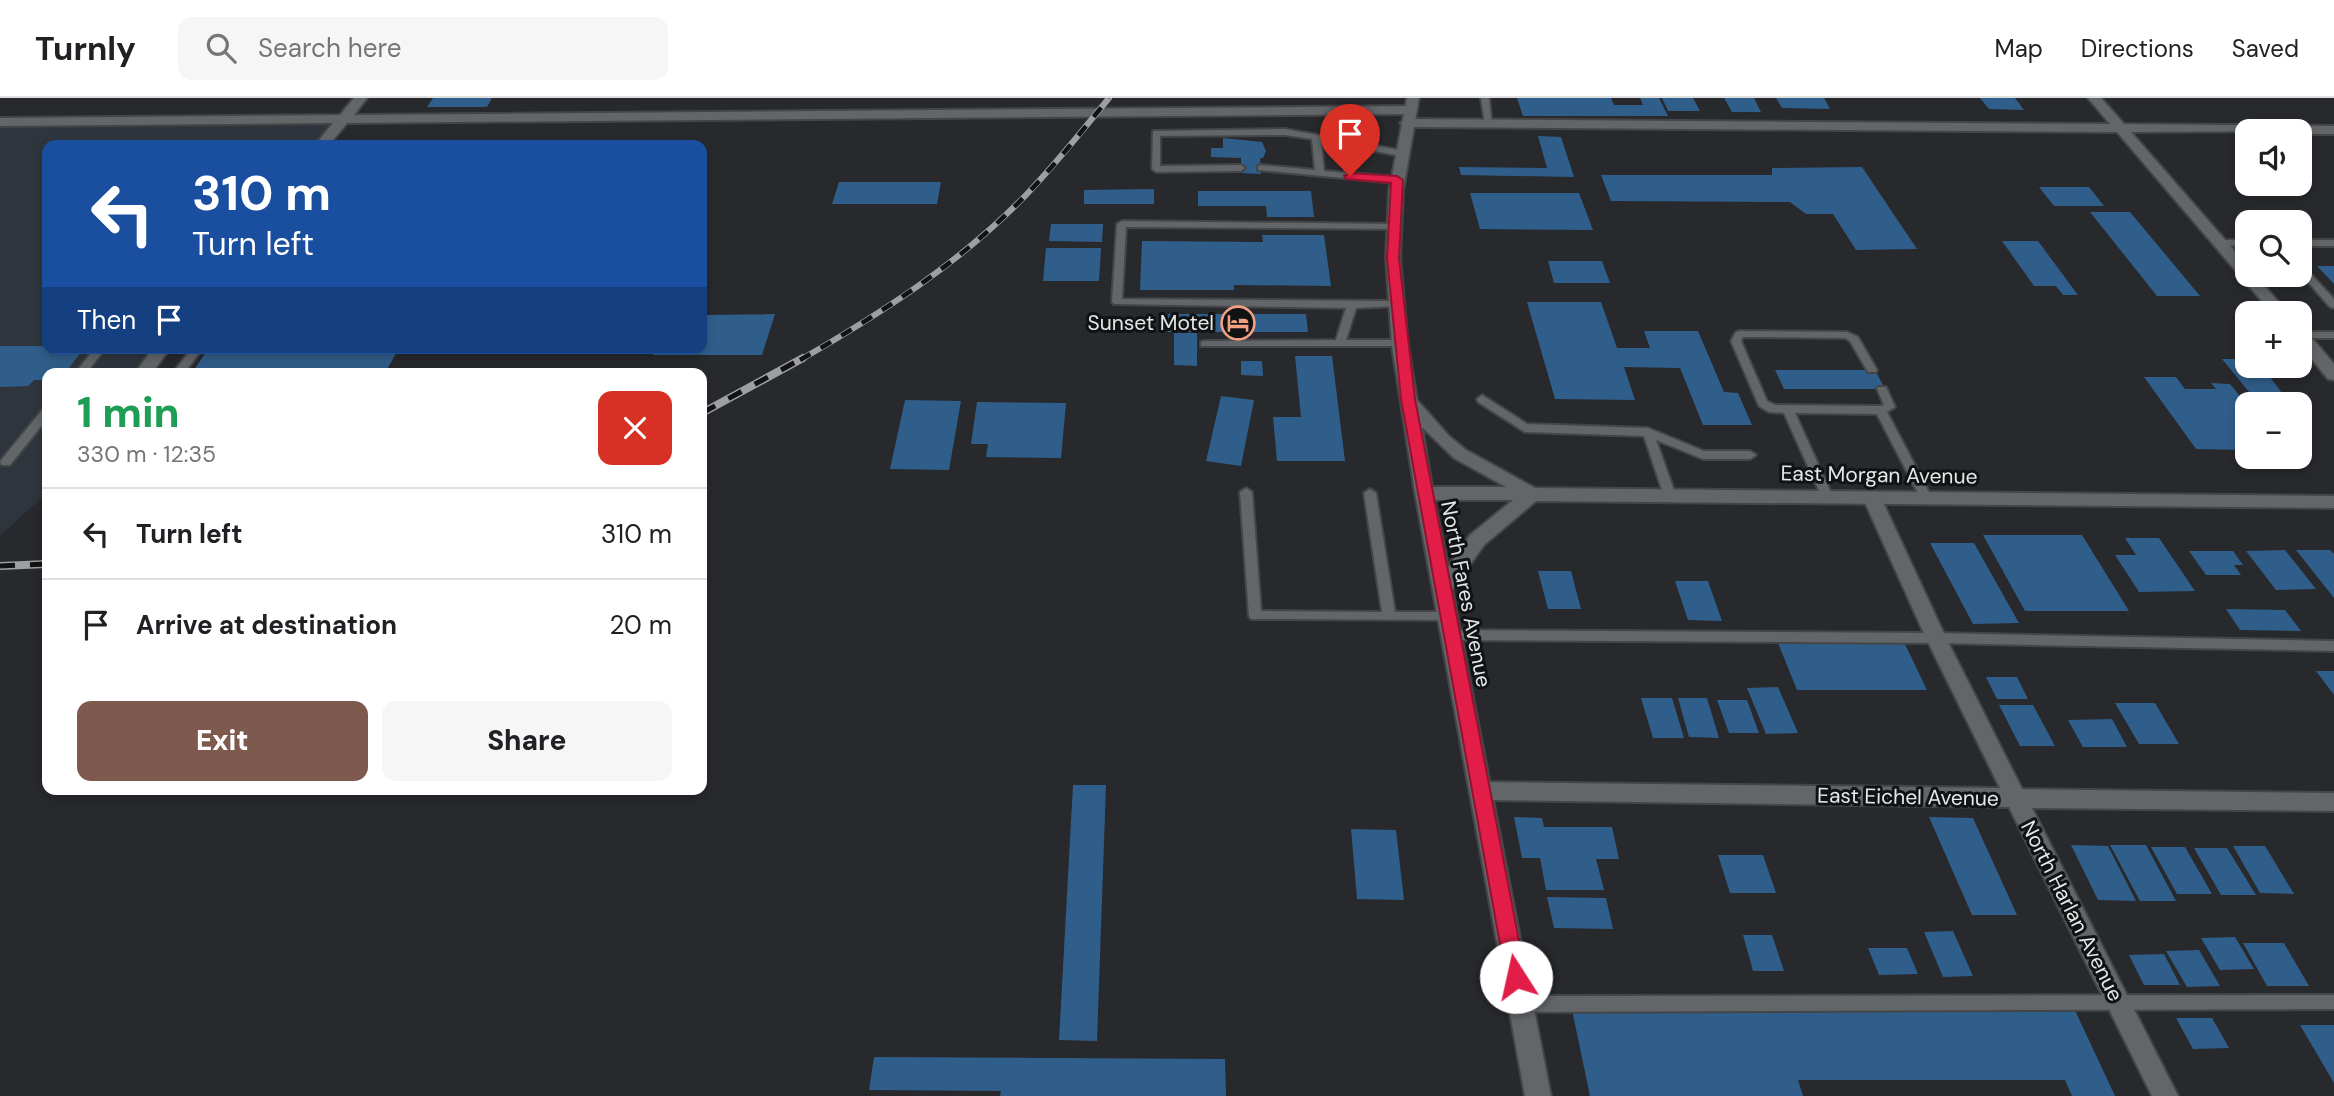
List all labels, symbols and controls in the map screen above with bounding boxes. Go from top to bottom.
search box [178,17,668,80]
text: Turnly [35,27,136,70]
icon: search [202,29,240,67]
text: Search here [258,31,401,65]
text: Map [1995,33,2043,64]
text: Directions [2081,33,2194,64]
text: Saved [2232,33,2299,64]
pin [1320,104,1380,176]
icon: arrive [1331,115,1369,153]
map controls [2235,119,2312,469]
button: sound [2235,119,2312,196]
text: 310 m [192,161,331,225]
icon: left [77,168,168,259]
button: search [2235,210,2312,287]
text: Turn left [192,223,314,265]
icon: arrive [150,301,188,339]
button: + [2235,301,2312,378]
text: Then [77,303,136,337]
hotel icon: Sunset Motel [1219,304,1257,342]
place label: Sunset Motel [1088,309,1214,337]
text: 1 min [77,385,180,440]
button: close [598,391,672,465]
button: − [2235,392,2312,469]
text: 330 m · 12:35 [77,439,216,469]
street label: East Morgan Avenue [1780,459,1978,491]
street label: North Fares Avenue [1434,498,1498,690]
icon: left [77,515,115,553]
text: Turn left [136,517,243,551]
text: 310 m [601,517,672,551]
icon: arrive [77,606,115,644]
text: Arrive at destination [136,608,397,642]
text: 20 m [609,608,672,642]
button: Exit [77,701,368,781]
button: Share [382,701,672,781]
street label: East Eichel Avenue [1817,781,1999,813]
street label: North Harlan Avenue [2014,816,2130,1006]
position arrow [1479,940,1553,1014]

